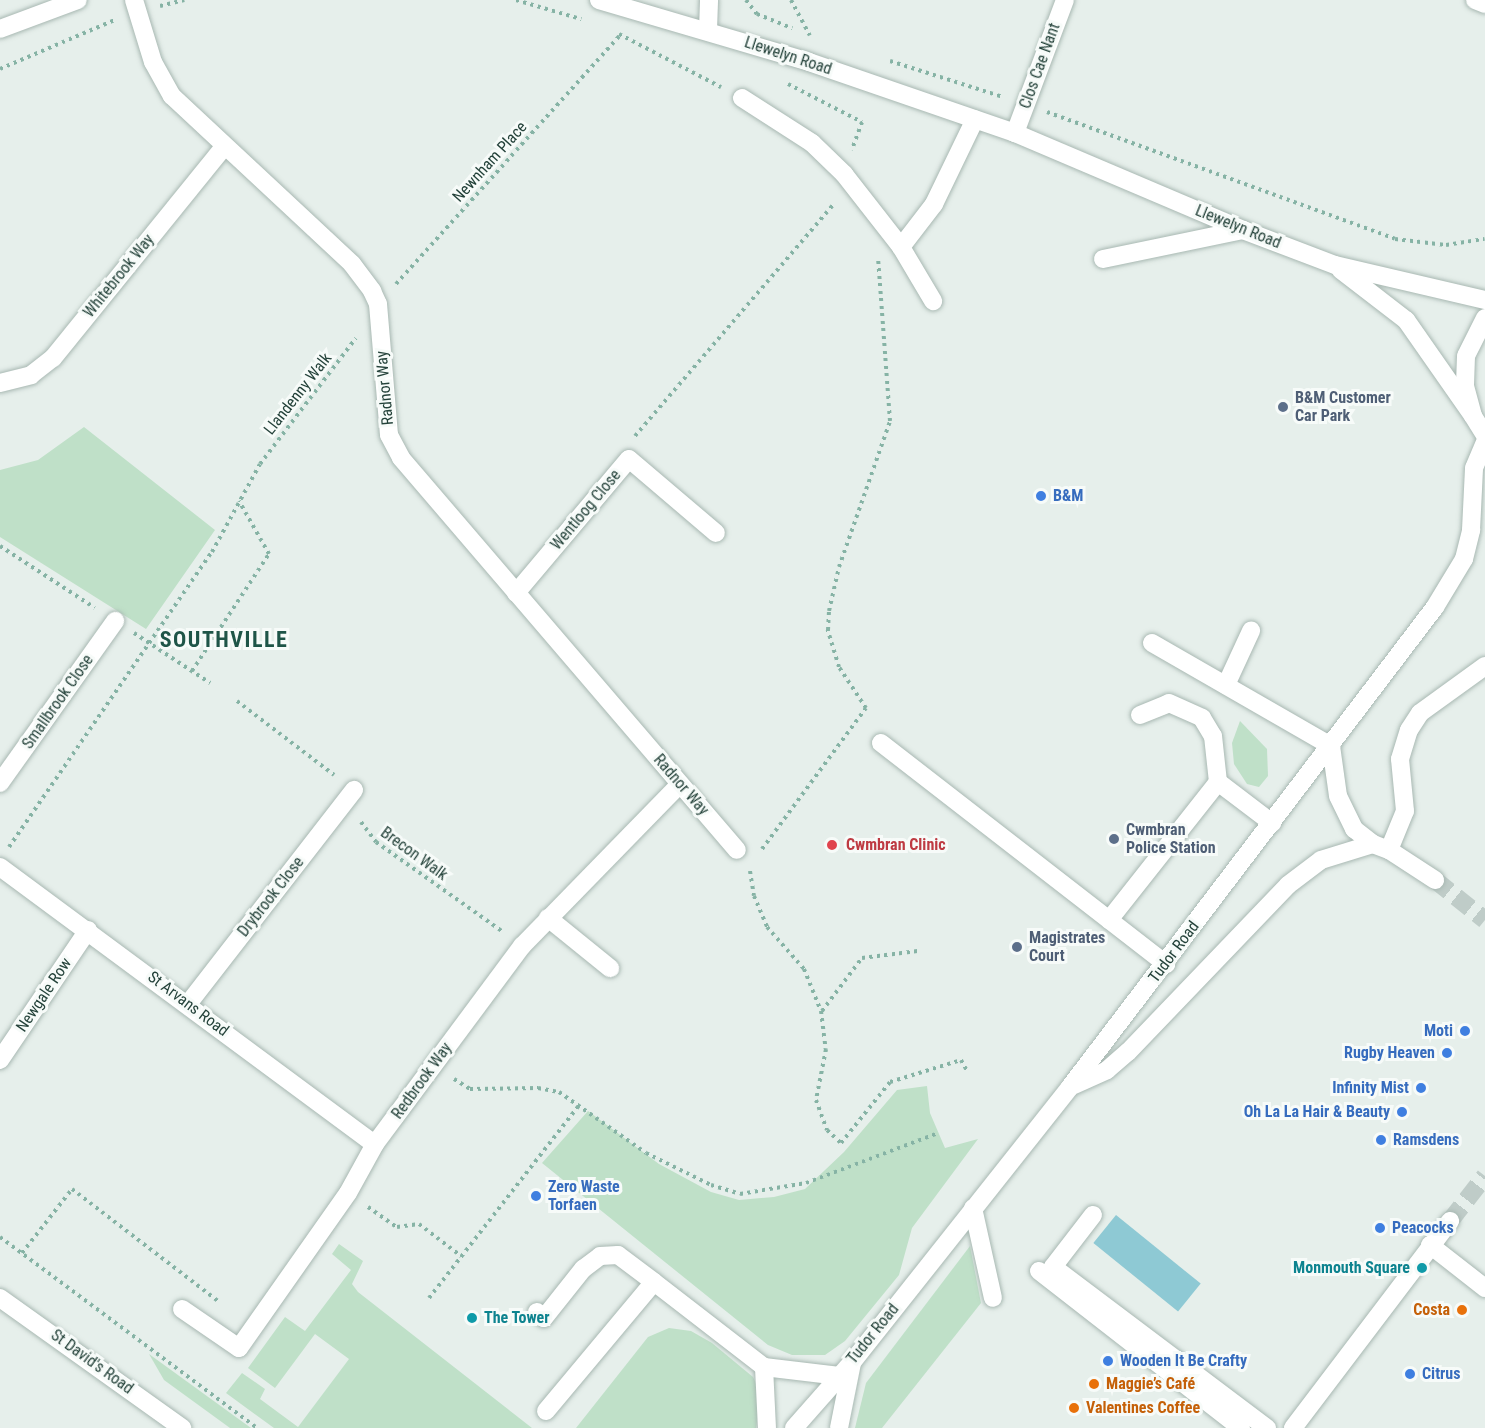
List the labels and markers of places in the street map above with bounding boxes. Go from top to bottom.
place label: B&M Customer Car Park [1295,388,1391,426]
marker: B&M Customer Car Park [1276,400,1290,414]
place label: B&M [1053,486,1083,506]
marker: B&M [1034,489,1048,503]
place label: Cwmbran Police Station [1126,820,1216,858]
marker: Cwmbran Police Station [1107,832,1121,846]
place label: Cwmbran Clinic [846,835,946,855]
marker: Cwmbran Clinic [823,836,841,854]
place label: Magistrates Court [1029,928,1105,966]
marker: Magistrates Court [1010,940,1024,954]
place label: Moti [1424,1021,1453,1041]
marker: Moti [1458,1024,1472,1038]
place label: Rugby Heaven [1344,1043,1435,1063]
marker: Rugby Heaven [1440,1046,1454,1060]
place label: Infinity Mist [1332,1078,1409,1098]
marker: Infinity Mist [1414,1081,1428,1095]
place label: Oh La La Hair & Beauty [1244,1102,1390,1122]
marker: Oh La La Hair & Beauty [1395,1105,1409,1119]
place label: Ramsdens [1393,1130,1459,1150]
marker: Ramsdens [1374,1133,1388,1147]
place label: Zero Waste Torfaen [548,1177,620,1215]
marker: Zero Waste Torfaen [529,1189,543,1203]
place label: Peacocks [1392,1218,1454,1238]
marker: Peacocks [1373,1221,1387,1235]
place label: Monmouth Square [1293,1258,1410,1278]
marker: Monmouth Square [1415,1261,1429,1275]
place label: Costa [1413,1300,1450,1320]
marker: Costa [1455,1303,1469,1317]
place label: The Tower [484,1308,550,1328]
marker: The Tower [465,1311,479,1325]
place label: Wooden It Be Crafty [1120,1351,1247,1371]
marker: Wooden It Be Crafty [1101,1354,1115,1368]
place label: Citrus [1422,1364,1460,1384]
marker: Citrus [1403,1367,1417,1381]
place label: Maggie’s Café [1106,1374,1195,1394]
marker: Maggie’s Café [1087,1377,1101,1391]
place label: Valentines Coffee [1086,1398,1200,1418]
marker: Valentines Coffee [1067,1401,1081,1415]

